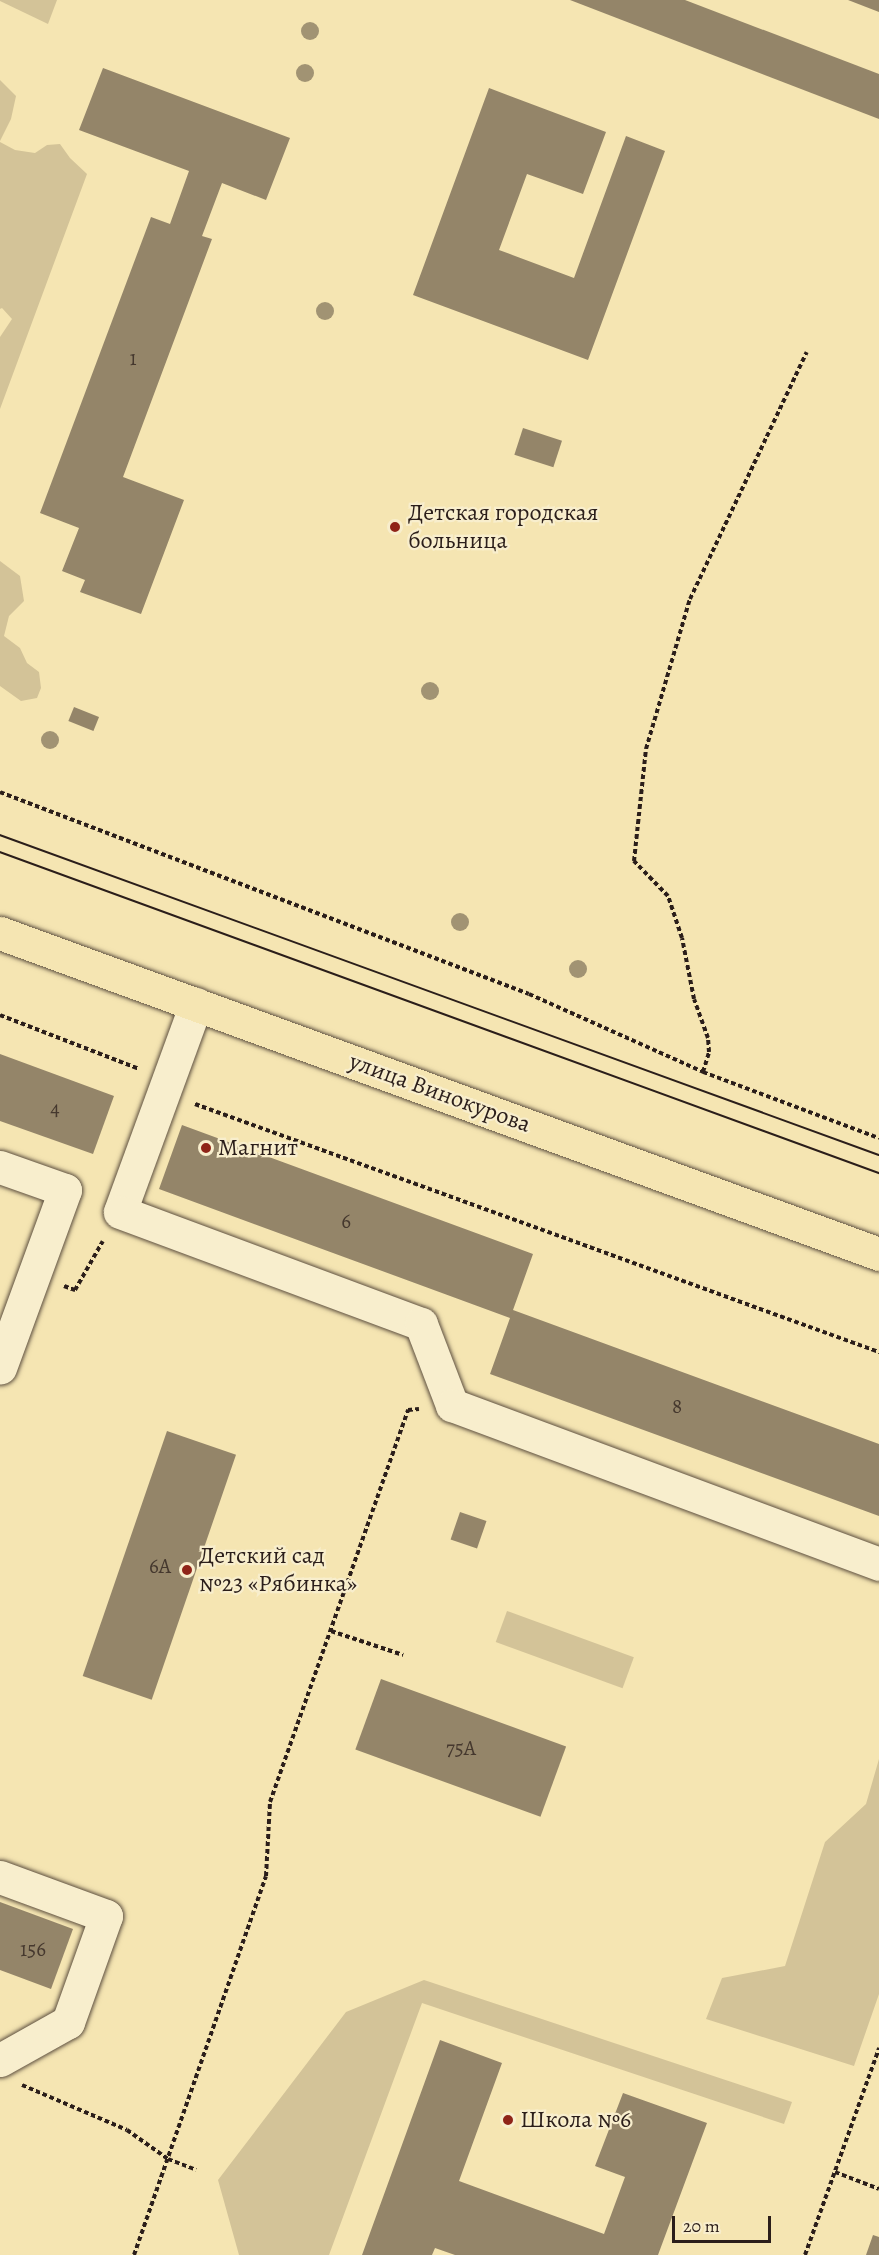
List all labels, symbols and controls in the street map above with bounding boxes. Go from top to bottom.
house number: 1 [129,345,137,371]
place label: Детская городская больница [408,499,598,555]
marker: Детская городская больница [386,518,404,536]
street label: улица Винокурова [345,1047,535,1139]
house number: 4 [50,1095,60,1121]
place label: Магнит [218,1134,298,1162]
marker: Магнит [199,1141,213,1155]
house number: 6 [341,1208,351,1234]
house number: 8 [672,1393,682,1419]
place label: Детский сад №23 «Рябинка» [199,1542,357,1598]
house number: 6А [149,1553,171,1579]
marker: Детский сад №23 «Рябинка» [180,1563,194,1577]
house number: 75А [446,1735,476,1761]
house number: 156 [20,1936,46,1962]
place label: Школа №6 [520,2106,631,2134]
marker: Школа №6 [501,2113,515,2127]
scale bar [675,2204,774,2242]
text: 20 m [683,2214,720,2238]

